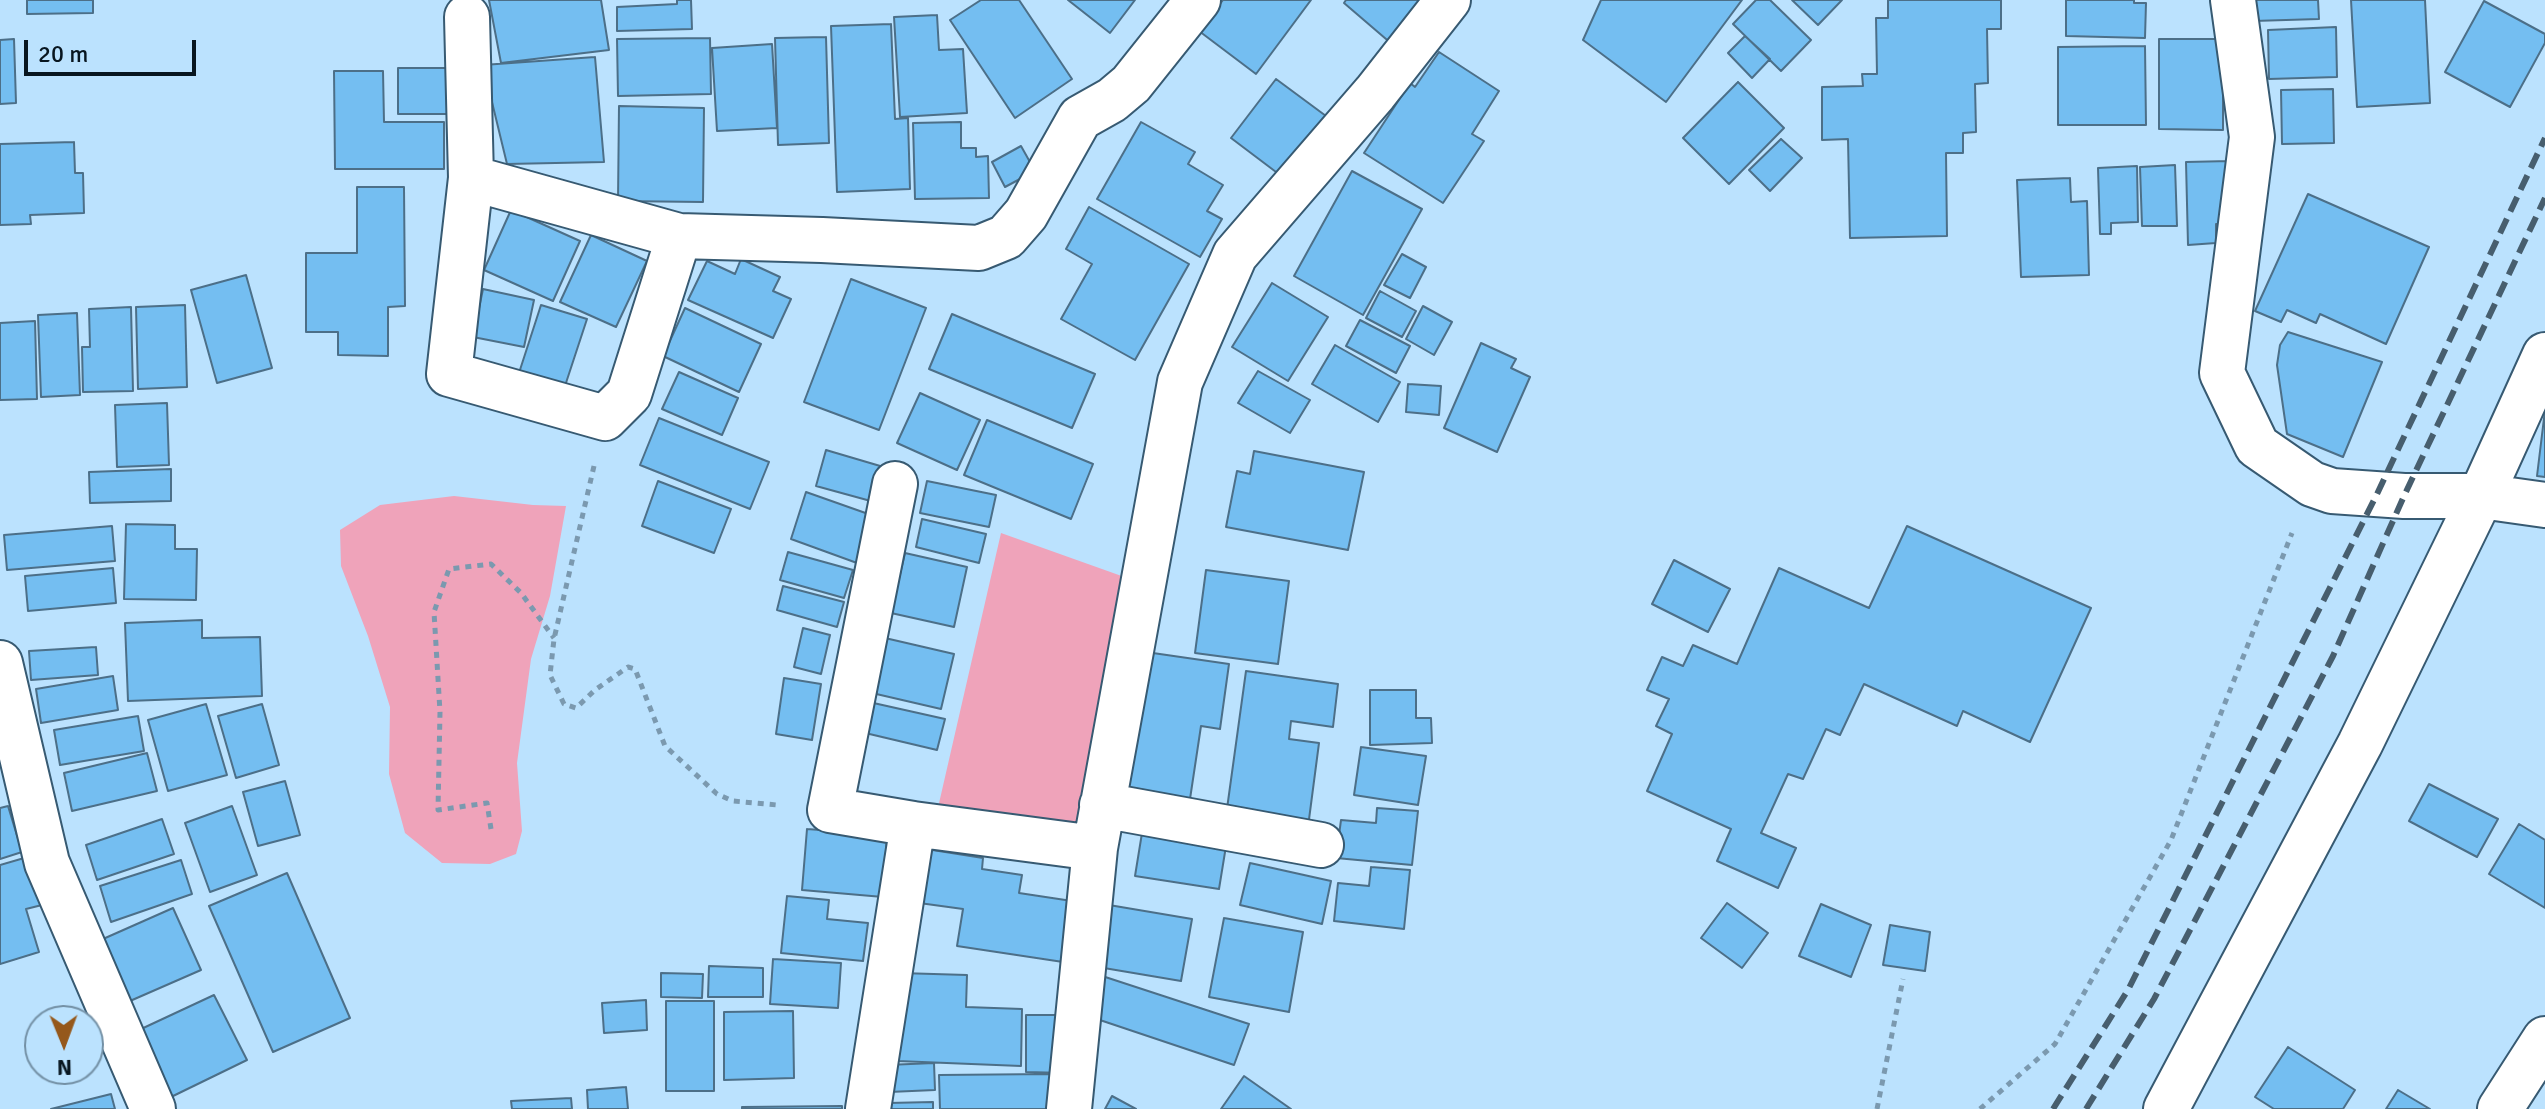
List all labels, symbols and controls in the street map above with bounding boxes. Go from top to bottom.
scale bar [28,24,200,74]
text: 20 m [38,39,88,69]
north arrow [24,1005,104,1085]
text: N [57,1054,72,1081]

